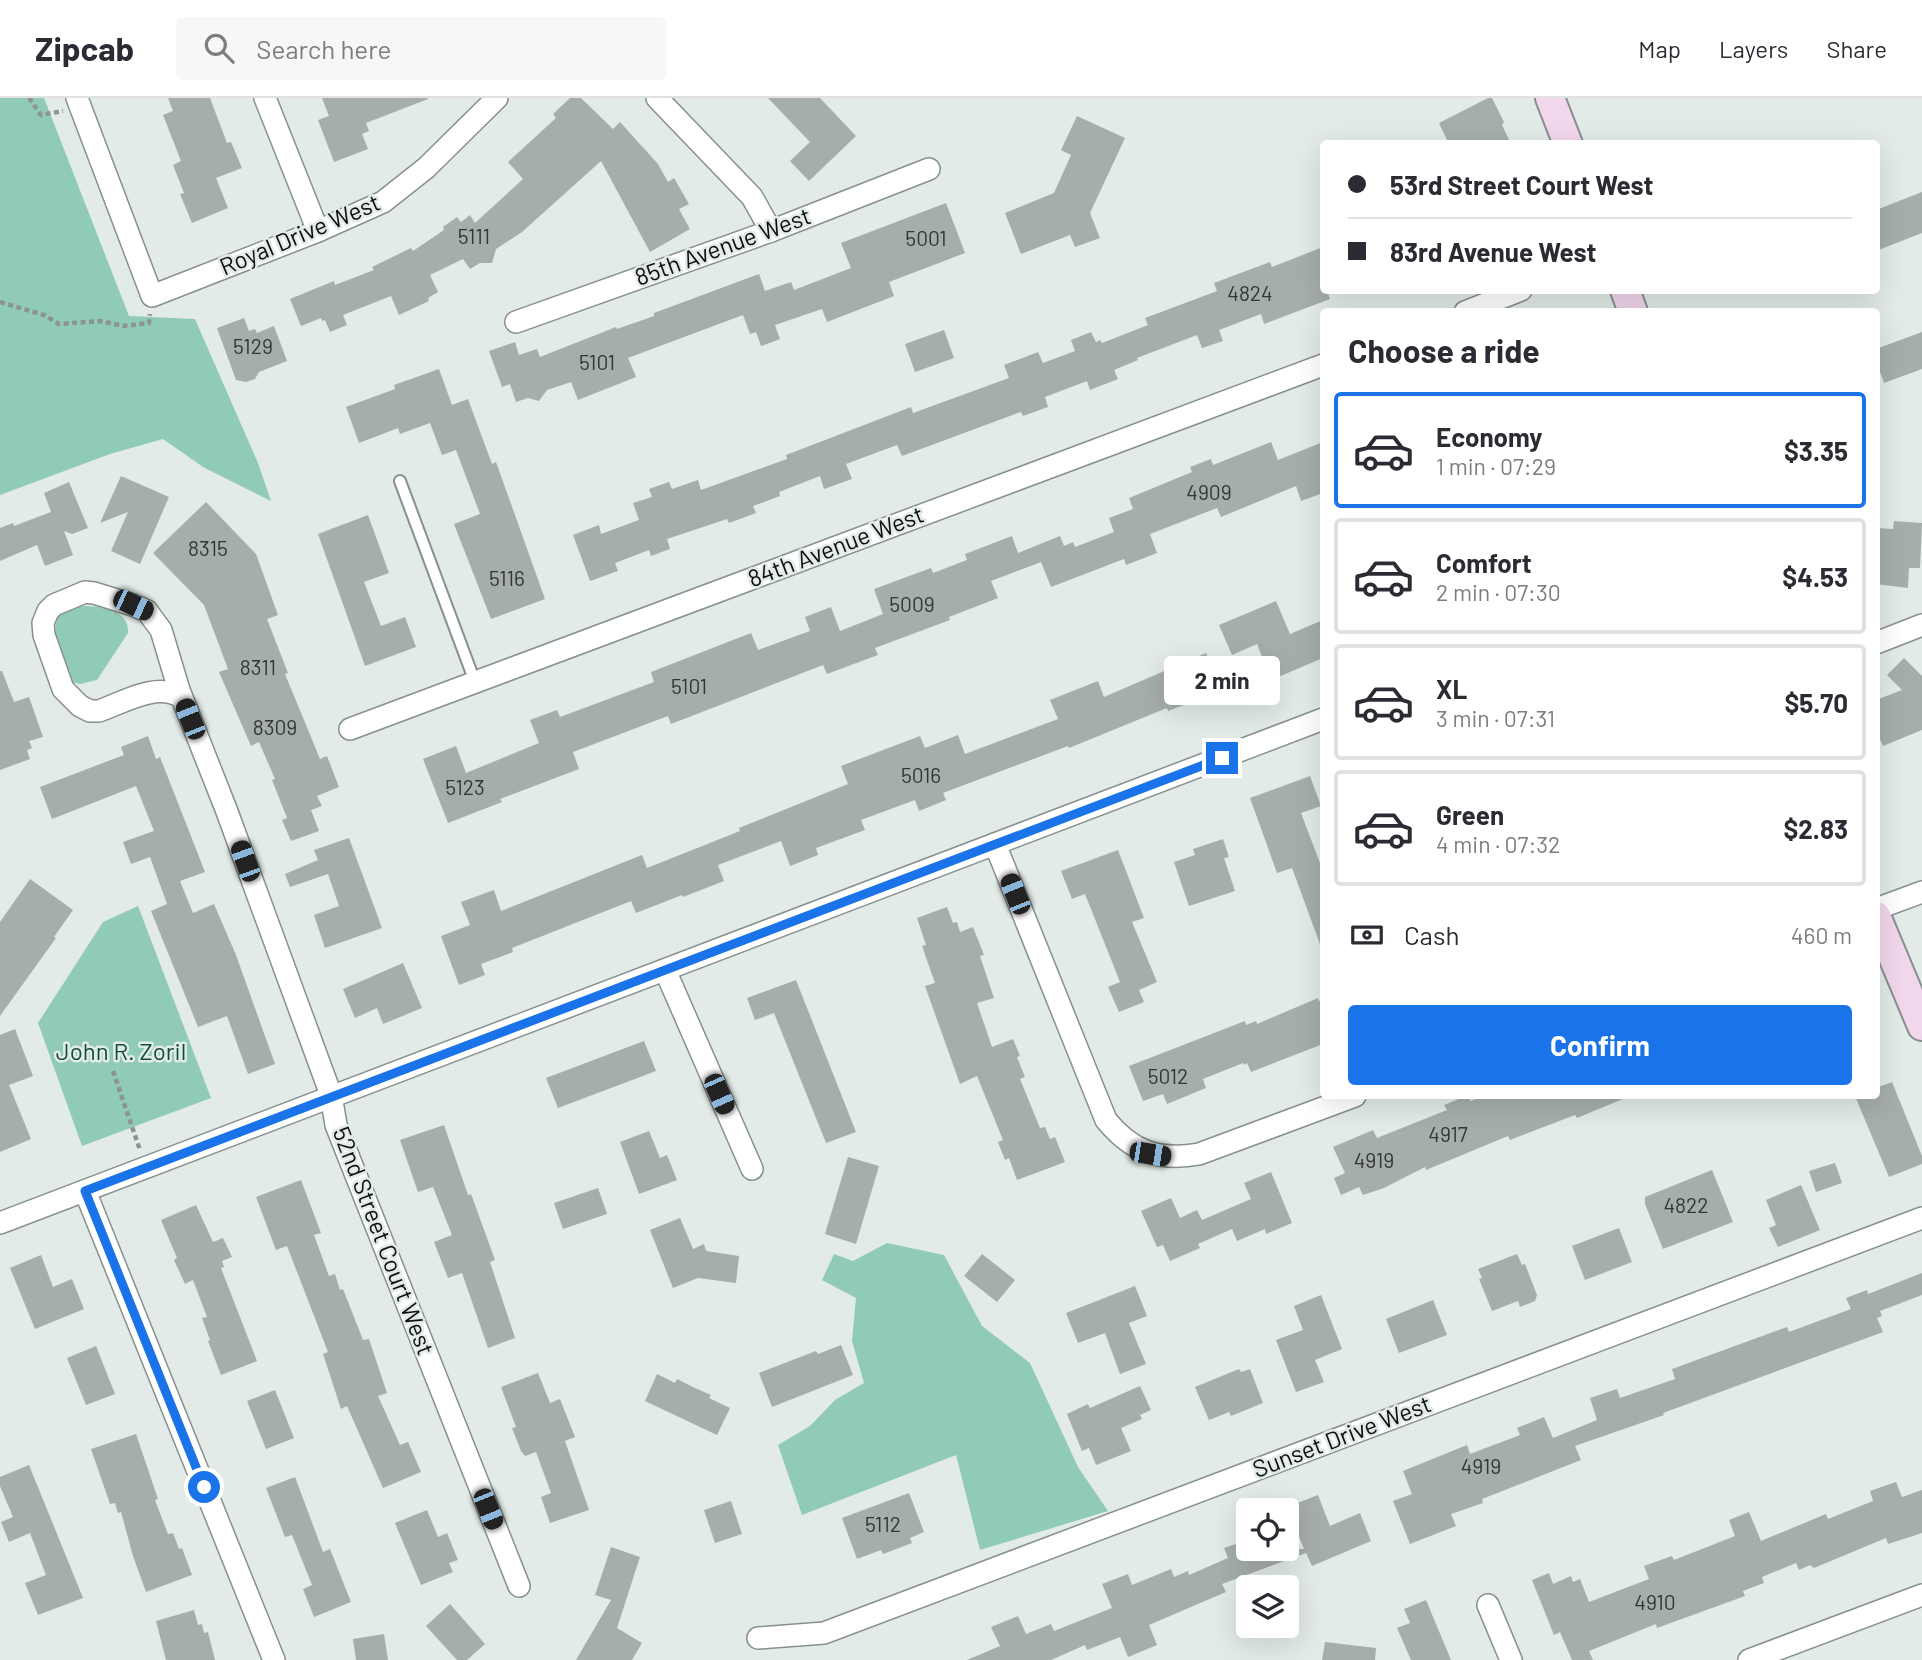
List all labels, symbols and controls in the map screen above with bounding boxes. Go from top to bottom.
search box [176,17,666,80]
text: Zipcab [35,28,134,68]
icon: search [200,29,238,67]
text: Search here [256,33,391,64]
text: Map [1638,34,1681,63]
text: Layers [1719,34,1788,63]
text: Share [1826,34,1887,63]
text: 53rd Street Court West [1390,169,1653,200]
street label: Royal Drive West [215,187,384,280]
street label: 85th Avenue West [631,200,814,291]
house number: 5111 [458,223,490,248]
house number: 5001 [905,225,947,250]
text: 83rd Avenue West [1390,236,1596,267]
house number: 4824 [1227,280,1273,305]
text: Choose a ride [1348,331,1540,369]
house number: 5129 [233,333,273,358]
house number: 5101 [579,349,615,374]
icon: car [1352,419,1415,482]
text: Economy [1436,421,1542,452]
text: $3.35 [1784,435,1848,466]
text: 1 min · 07:29 [1436,452,1556,480]
house number: 4909 [1186,479,1232,504]
street label: 84th Avenue West [743,499,927,592]
house number: 8315 [188,535,228,560]
icon: car [1352,545,1415,608]
text: Comfort [1436,547,1532,578]
text: $4.53 [1782,561,1848,592]
house number: 5116 [489,565,525,590]
text: 2 min · 07:30 [1436,578,1561,606]
car [110,587,157,623]
house number: 5009 [889,591,935,616]
house number: 8311 [240,654,276,679]
callout: 2 min [1164,656,1280,706]
text: 2 min [1194,666,1250,694]
icon: car [1352,671,1415,734]
house number: 5101 [671,673,707,698]
text: XL [1436,673,1467,704]
text: $5.70 [1784,687,1848,718]
car [173,696,208,742]
text: 3 min · 07:31 [1436,704,1555,732]
house number: 8309 [253,714,297,739]
route end [1206,742,1238,774]
house number: 5016 [901,762,941,787]
house number: 5123 [445,774,485,799]
icon: car [1352,797,1415,860]
text: Green [1436,799,1504,830]
text: $2.83 [1783,813,1848,844]
text: 4 min · 07:32 [1436,830,1560,858]
car [228,838,263,884]
car [998,871,1033,917]
icon: cash [1348,916,1386,954]
text: Cash [1404,919,1459,950]
text: 460 m [1791,921,1852,949]
button: Confirm [1348,1005,1852,1085]
park label: John R. Zoril [56,1036,186,1065]
house number: 5012 [1148,1063,1188,1088]
car [701,1071,738,1117]
house number: 4917 [1428,1121,1468,1146]
street label: 52nd Street Court West [327,1122,441,1359]
car [1128,1140,1173,1168]
house number: 4919 [1354,1147,1394,1172]
house number: 4822 [1663,1192,1709,1217]
street label: Sunset Drive West [1248,1388,1435,1483]
house number: 4919 [1461,1453,1501,1478]
route start [188,1471,220,1503]
car [471,1486,506,1532]
map controls [1236,1498,1299,1638]
button: locate [1236,1498,1299,1561]
house number: 5112 [865,1511,901,1536]
button: layers [1236,1575,1299,1638]
house number: 4910 [1634,1589,1676,1614]

